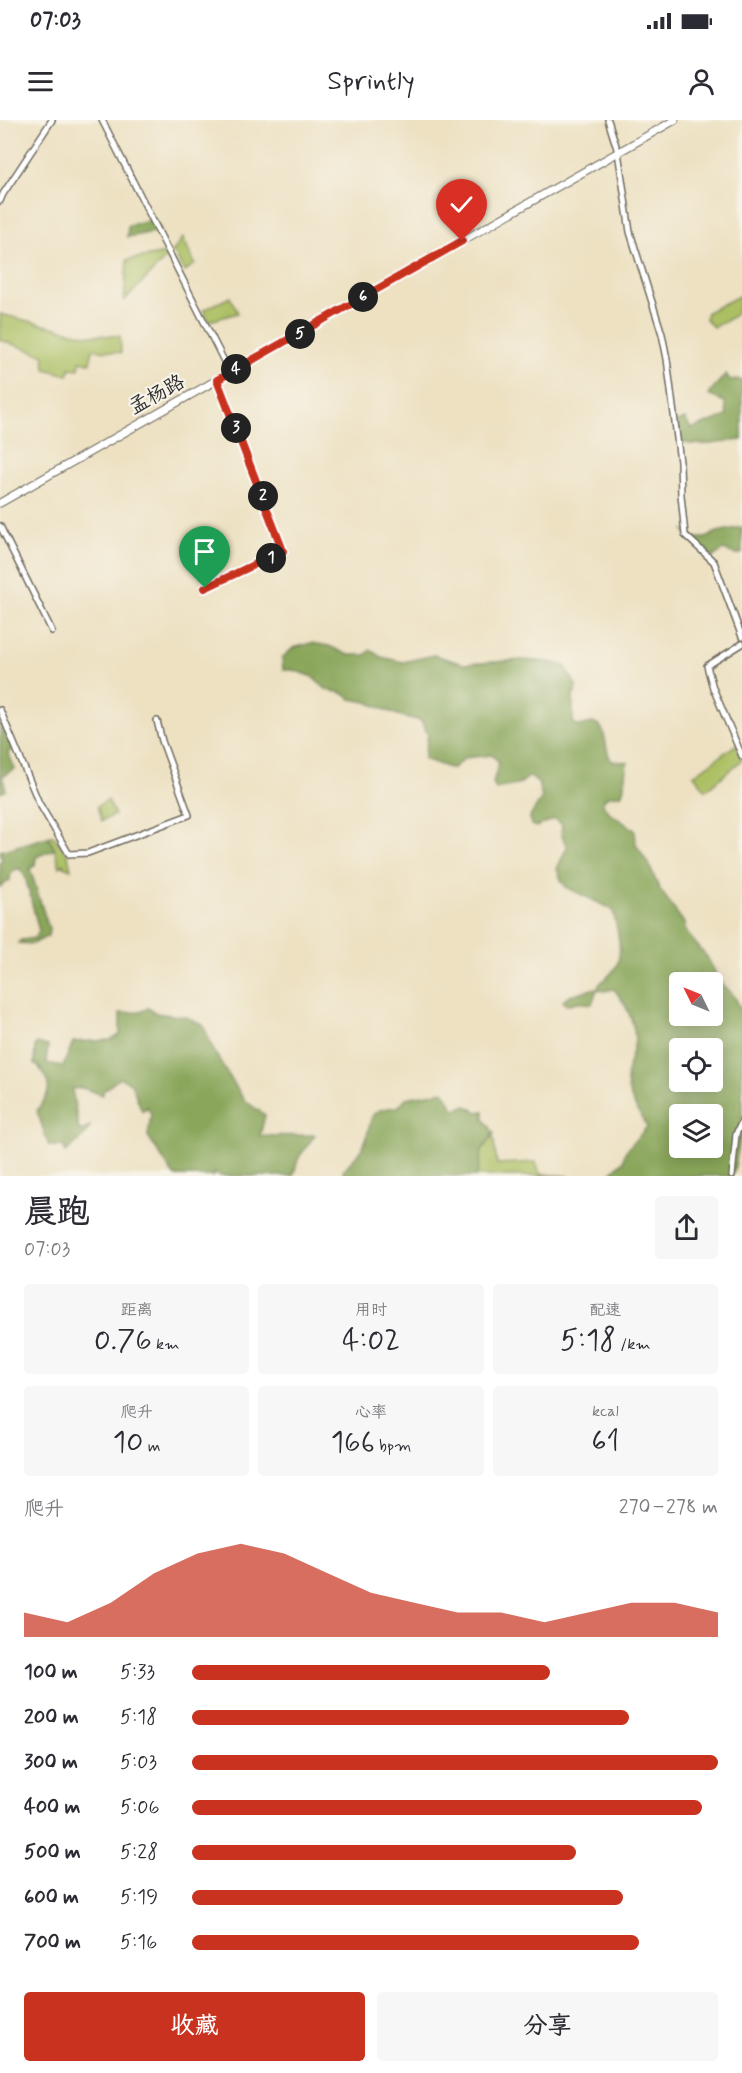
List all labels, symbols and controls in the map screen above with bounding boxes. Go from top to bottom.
text: 07:03 [30,7,81,35]
text: Sprintly [327,64,415,99]
icon: menu [24,65,57,98]
icon: person [685,65,718,98]
pin [436,179,487,241]
icon: check [445,188,478,221]
pin: 6 [348,282,378,312]
text: 6 [359,286,367,307]
pin: 5 [285,319,315,349]
text: 5 [295,323,305,344]
pin: 4 [221,354,251,384]
text: 4 [231,358,241,379]
street label: 孟杨路 [124,368,191,421]
pin: 3 [221,413,251,443]
text: 3 [232,417,240,438]
pin: 2 [248,481,278,511]
text: 2 [259,485,267,506]
pin [179,526,230,588]
icon: arrive [188,535,221,568]
pin: 1 [256,543,286,573]
text: 1 [267,547,275,568]
north arrow [669,972,723,1026]
map controls [669,972,723,1158]
button: locate [669,1038,723,1092]
button: layers [669,1104,723,1158]
text: 晨跑 [24,1191,90,1235]
button: share [655,1196,718,1259]
text: 07:03 [24,1236,70,1263]
text: 距离 [121,1300,153,1321]
text: 用时 [355,1300,387,1321]
text: 配速 [589,1300,621,1321]
text: 0.76 [94,1321,152,1360]
text: 4:02 [342,1321,400,1360]
text: 5:18 [560,1321,616,1360]
text: km [152,1334,179,1355]
text: /km [616,1334,651,1355]
text: kcal [592,1401,619,1422]
text: 爬升 [121,1402,153,1423]
text: 心率 [355,1402,387,1423]
text: 61 [591,1422,619,1461]
text: 10 [113,1423,143,1462]
text: 166 [331,1423,375,1462]
text: m [143,1436,160,1457]
text: bpm [375,1436,411,1457]
text: 270–278 m [619,1494,718,1521]
text: 爬升 [24,1496,64,1523]
text: 100 m [24,1659,78,1686]
text: 5:33 [120,1659,155,1686]
text: 200 m [24,1704,79,1731]
text: 5:18 [120,1704,157,1731]
text: 300 m [24,1749,78,1776]
text: 5:03 [120,1749,157,1776]
text: 400 m [24,1794,80,1821]
text: 5:06 [120,1794,160,1821]
text: 500 m [24,1839,81,1866]
text: 5:28 [120,1839,158,1866]
text: 600 m [24,1884,79,1911]
text: 5:19 [120,1884,158,1911]
text: 700 m [24,1929,81,1956]
text: 5:16 [120,1929,157,1956]
button: 收藏 [24,1992,365,2061]
button: 分享 [377,1992,718,2061]

